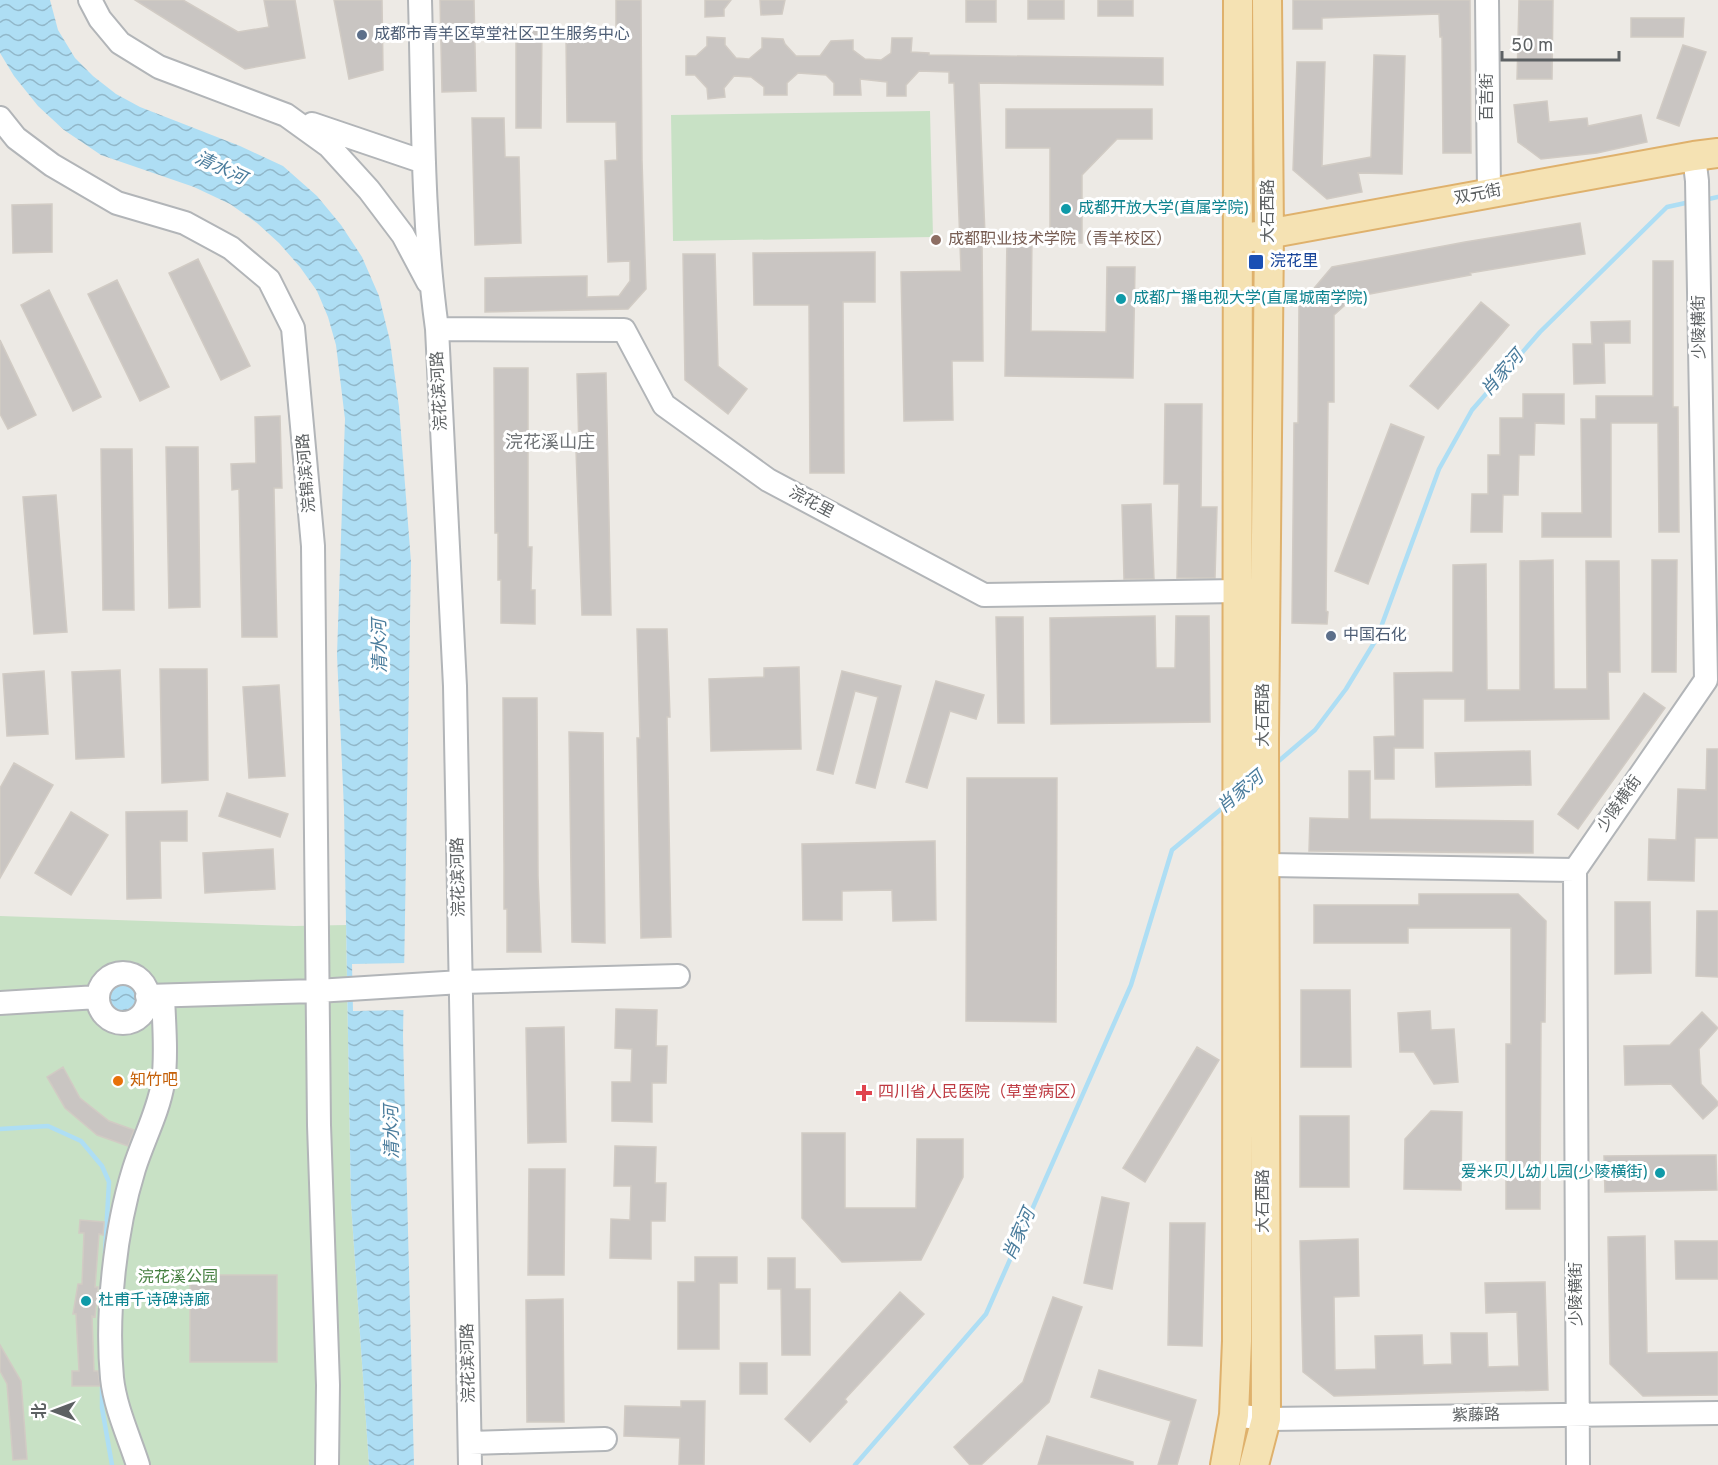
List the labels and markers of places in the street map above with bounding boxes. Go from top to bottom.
place label: 成都市青羊区草堂社区卫生服务中心 [374,25,630,45]
marker: 成都市青羊区草堂社区卫生服务中心 [355,28,369,42]
place label: 成都开放大学(直属学院) [1078,199,1249,219]
marker: 成都开放大学(直属学院) [1059,202,1073,216]
place label: 成都职业技术学院（青羊校区） [948,230,1172,250]
marker: 成都职业技术学院（青羊校区） [929,233,943,247]
place label: 浣花里 [1270,252,1318,272]
marker: 浣花里 [1247,253,1265,271]
place label: 成都广播电视大学(直属城南学院) [1133,289,1368,309]
marker: 成都广播电视大学(直属城南学院) [1114,292,1128,306]
place label: 中国石化 [1343,626,1407,646]
marker: 中国石化 [1324,629,1338,643]
place label: 知竹吧 [130,1071,178,1091]
marker: 知竹吧 [111,1074,125,1088]
place label: 四川省人民医院（草堂病区） [878,1083,1086,1103]
marker: 四川省人民医院（草堂病区） [855,1084,873,1102]
place label: 爱米贝儿幼儿园(少陵横街) [1461,1163,1648,1183]
marker: 爱米贝儿幼儿园(少陵横街) [1653,1166,1667,1180]
place label: 杜甫千诗碑诗廊 [98,1291,210,1311]
marker: 杜甫千诗碑诗廊 [79,1294,93,1308]

